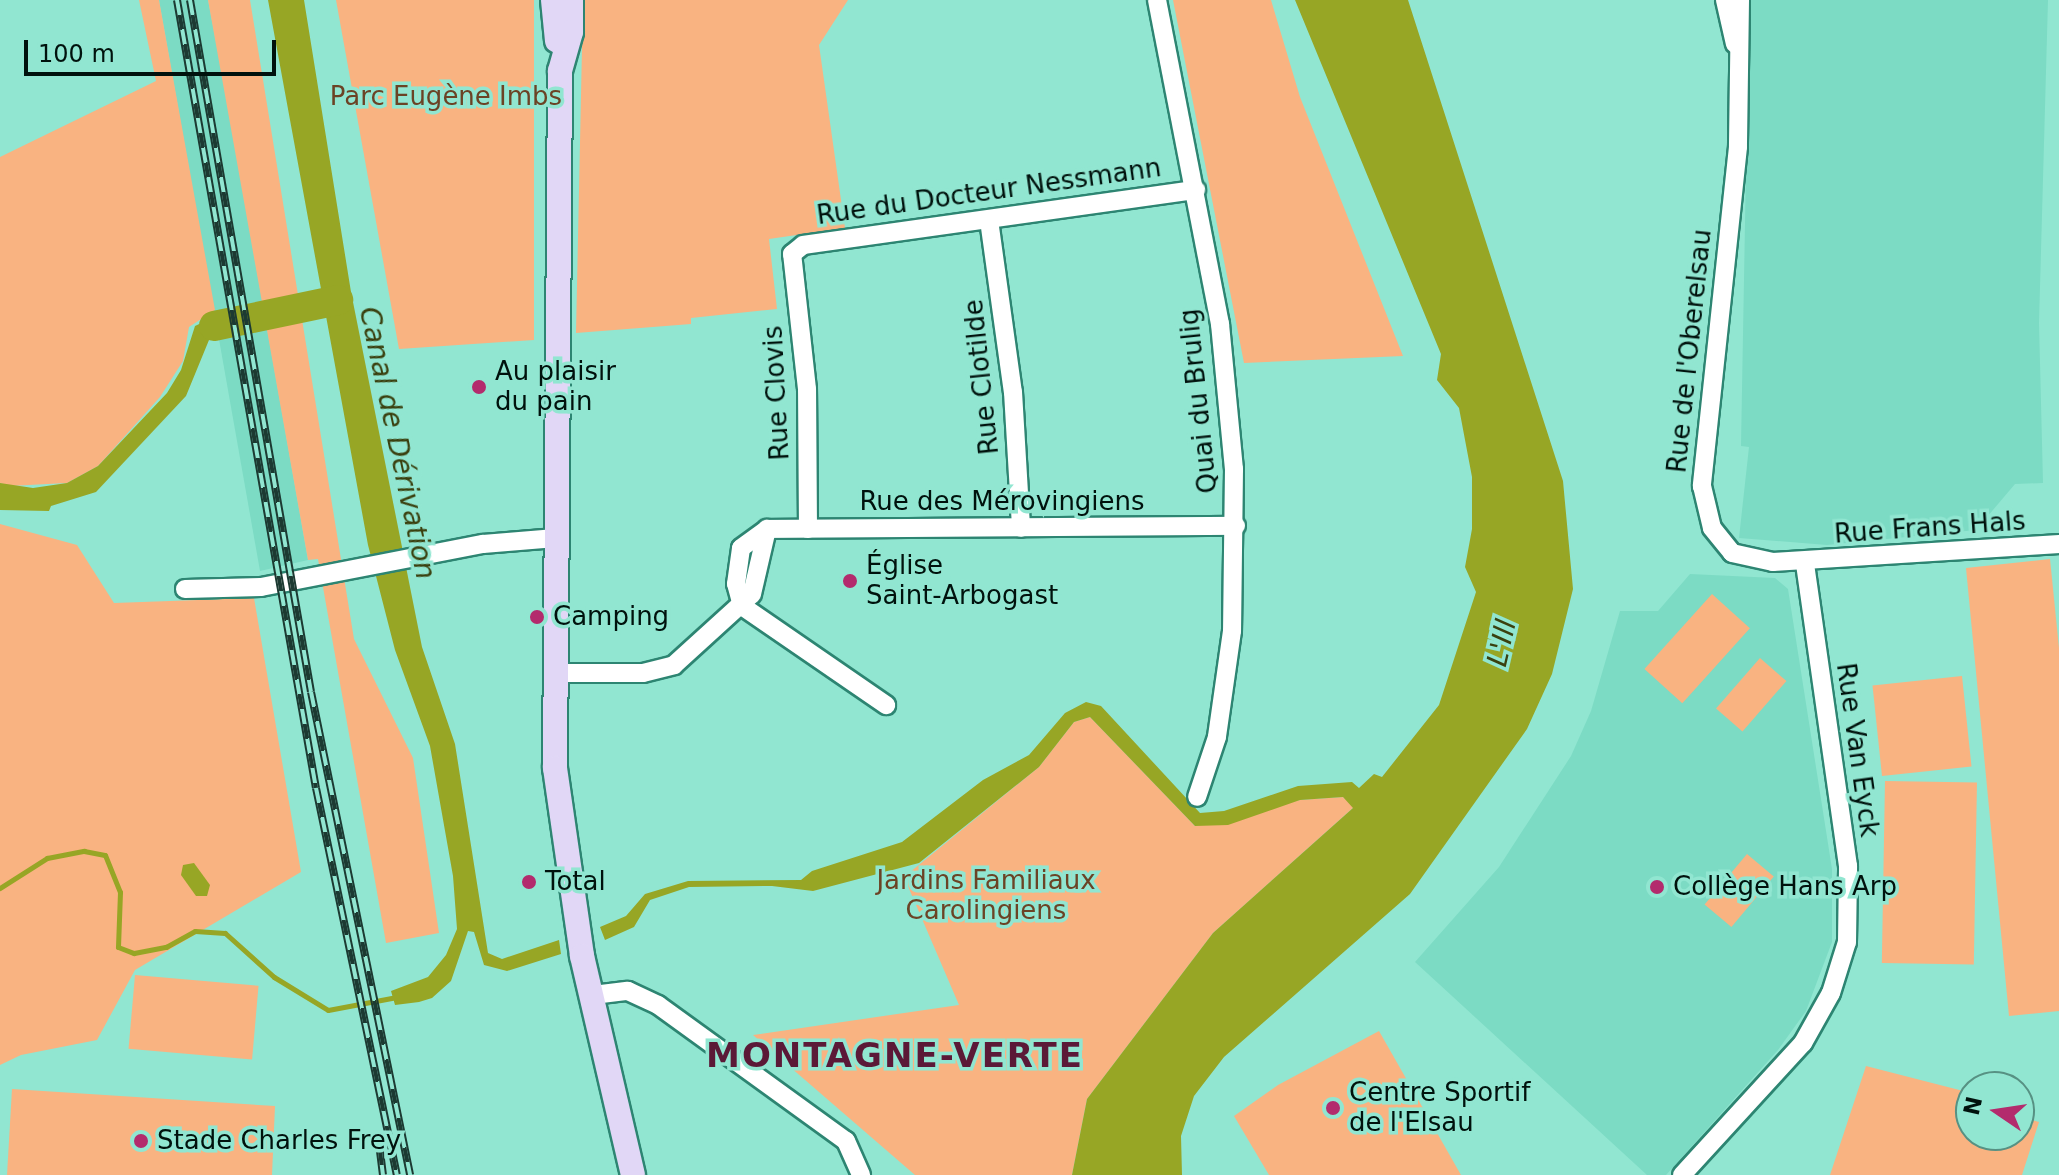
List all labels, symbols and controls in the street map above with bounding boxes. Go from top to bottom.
scale bar [28,24,280,74]
text: 100 m [38,40,115,68]
park label: Parc Eugène Imbs [330,81,562,113]
street label: Rue du Docteur Nessmann [815,152,1163,232]
street label: Rue de l'Oberelsau [1662,228,1718,474]
street label: Rue Clotilde [958,298,1006,456]
water label: Canal de Dérivation [352,304,442,582]
street label: Quai du Brulig [1174,307,1224,495]
street label: Rue Clovis [758,325,796,461]
place label: Au plaisir du pain [495,356,616,418]
marker: Au plaisir du pain [470,378,488,396]
street label: Rue des Mérovingiens [859,486,1145,518]
street label: Rue Frans Hals [1833,506,2027,550]
place label: Église Saint-Arbogast [866,550,1058,612]
marker: Église Saint-Arbogast [841,572,859,590]
place label: Camping [553,601,669,633]
marker: Camping [528,608,546,626]
water label: L'Ill [1480,616,1524,670]
street label: Rue Van Eyck [1829,661,1885,839]
park label: Jardins Familiaux Carolingiens [876,865,1096,926]
place label: Total [545,866,606,898]
place label: Collège Hans Arp [1673,871,1897,903]
marker: Total [520,873,538,891]
marker: Collège Hans Arp [1648,878,1666,896]
district label: MONTAGNE-VERTE [706,1036,1084,1076]
north arrow [1955,1071,2035,1151]
place label: Centre Sportif de l'Elsau [1349,1077,1530,1138]
text: N [1959,1094,1987,1118]
marker: Centre Sportif de l'Elsau [1324,1099,1342,1117]
place label: Stade Charles Frey [157,1125,401,1157]
marker: Stade Charles Frey [132,1132,150,1150]

